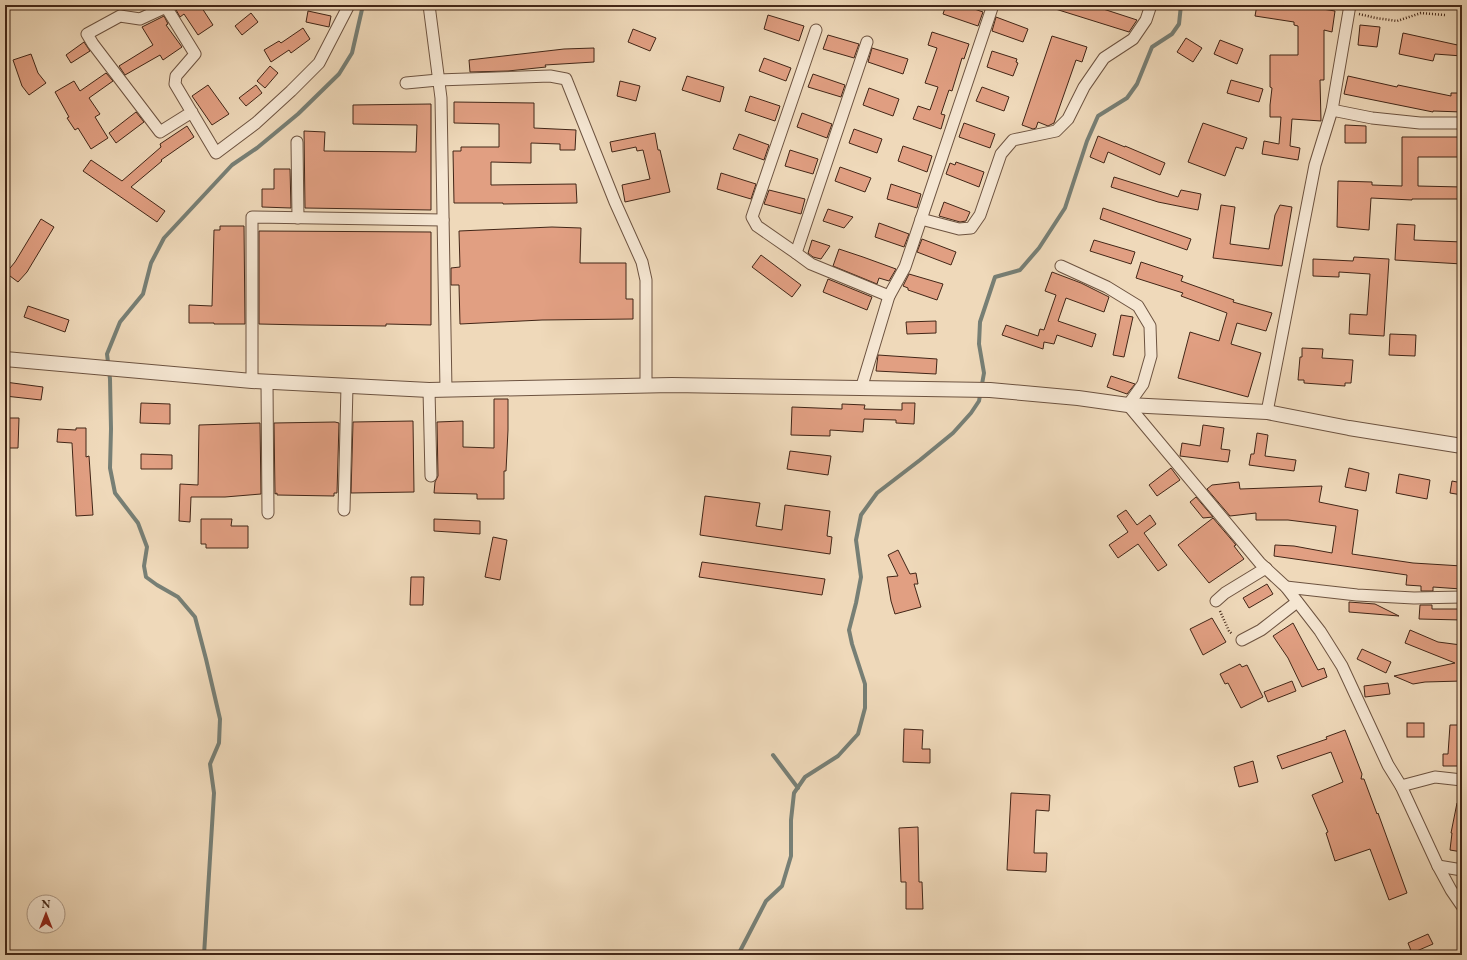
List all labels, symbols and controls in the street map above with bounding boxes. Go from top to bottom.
north arrow [26,894,66,934]
text: N [42,897,51,911]

